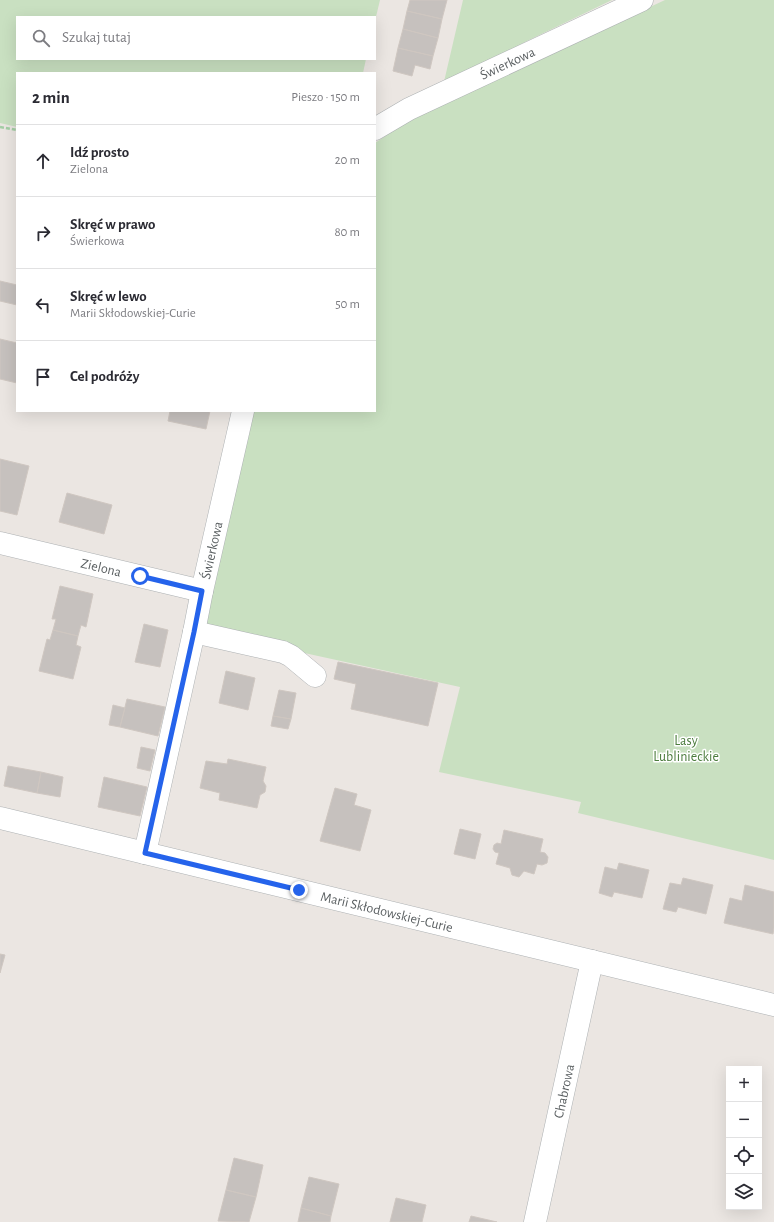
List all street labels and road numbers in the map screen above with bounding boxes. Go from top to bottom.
street label: Świerkowa [477,45,538,83]
street label: Świerkowa [196,520,226,581]
street label: Zielona [79,556,123,580]
street label: Marii Skłodowskiej-Curie [319,890,454,935]
street label: Chabrowa [552,1062,577,1120]

